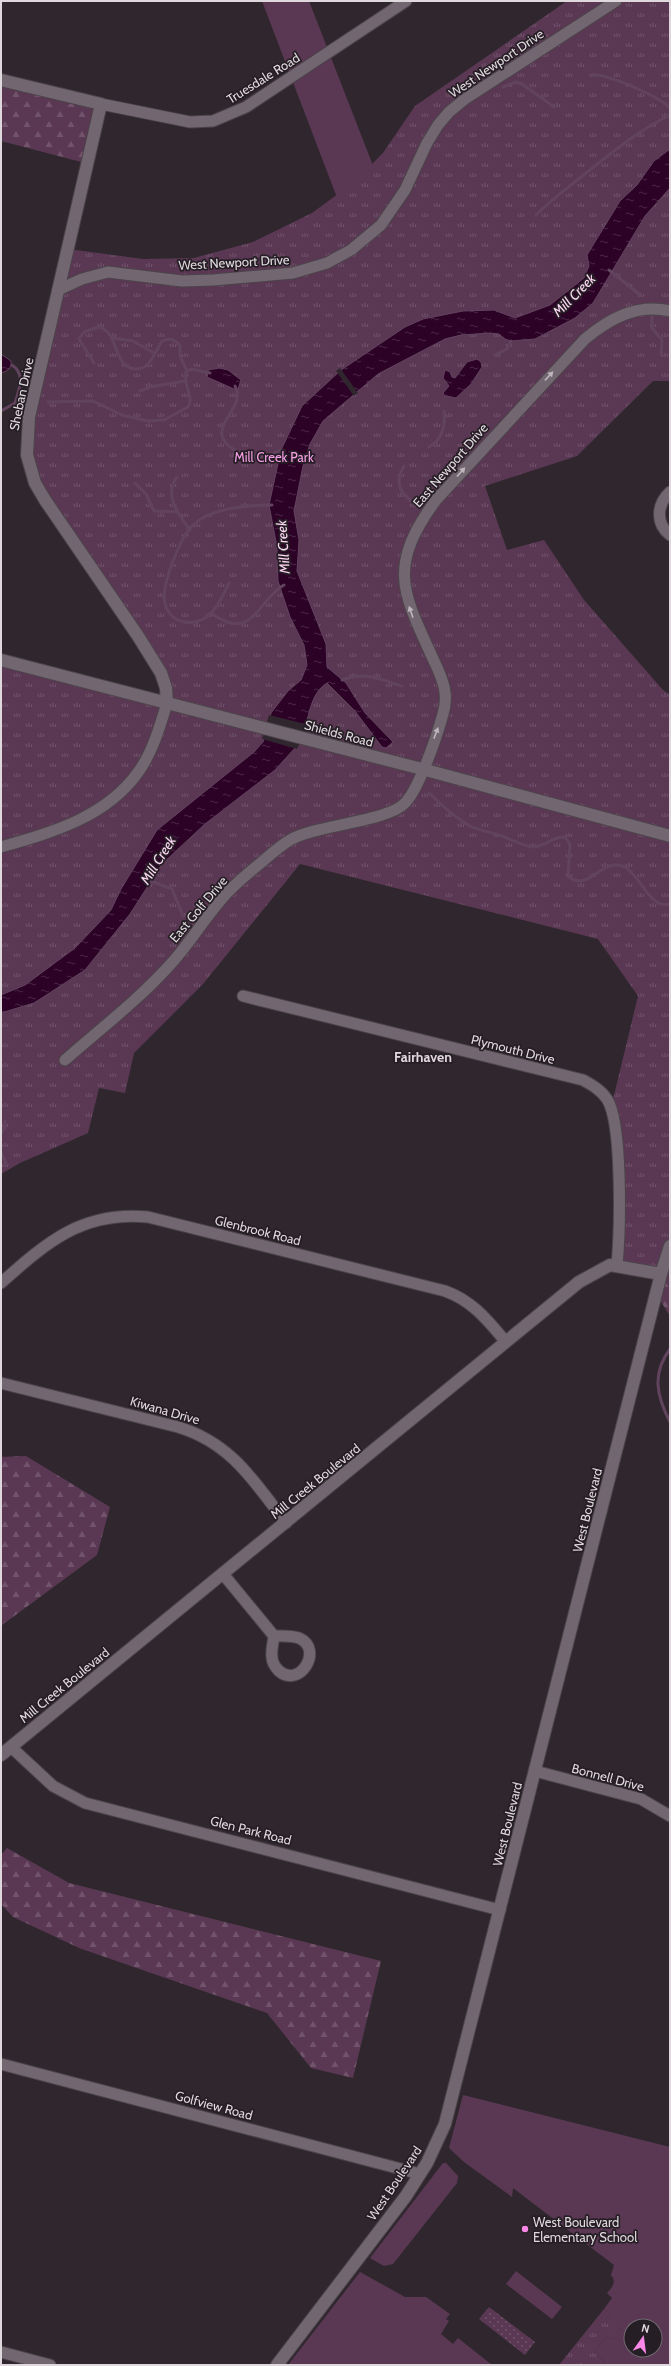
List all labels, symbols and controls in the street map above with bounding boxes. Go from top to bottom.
street label: West Newport Drive [445,25,547,101]
street label: Truesdale Road [224,49,302,107]
street label: West Newport Drive [178,251,290,273]
water label: Mill Creek [548,269,600,321]
street label: Sheban Drive [5,356,37,432]
one-way arrow [544,371,553,381]
street label: East Newport Drive [409,419,491,510]
park label: Mill Creek Park [234,449,314,465]
one-way arrow [456,467,465,477]
water label: Mill Creek [272,519,294,575]
one-way arrow [408,605,414,617]
street label: Shields Road [303,716,375,750]
one-way arrow [434,726,440,738]
water label: Mill Creek [136,832,180,888]
street label: East Golf Drive [166,872,231,945]
street label: Plymouth Drive [469,1031,557,1067]
district label: Fairhaven [394,1048,452,1066]
street label: Glenbrook Road [213,1212,303,1248]
street label: Kiwana Drive [128,1392,202,1428]
street label: Mill Creek Boulevard [267,1440,363,1522]
street label: West Boulevard [569,1466,605,1554]
street label: Mill Creek Boulevard [16,1644,112,1726]
street label: Bonnell Drive [570,1760,646,1794]
street label: West Boulevard [489,1780,525,1868]
street label: Glen Park Road [209,1812,293,1848]
street label: Golfview Road [174,2087,254,2123]
street label: West Boulevard [363,2143,425,2223]
place label: West Boulevard Elementary School [533,2214,637,2245]
marker: West Boulevard Elementary School [520,2224,530,2234]
north arrow [623,2318,663,2358]
text: N [640,2321,651,2336]

